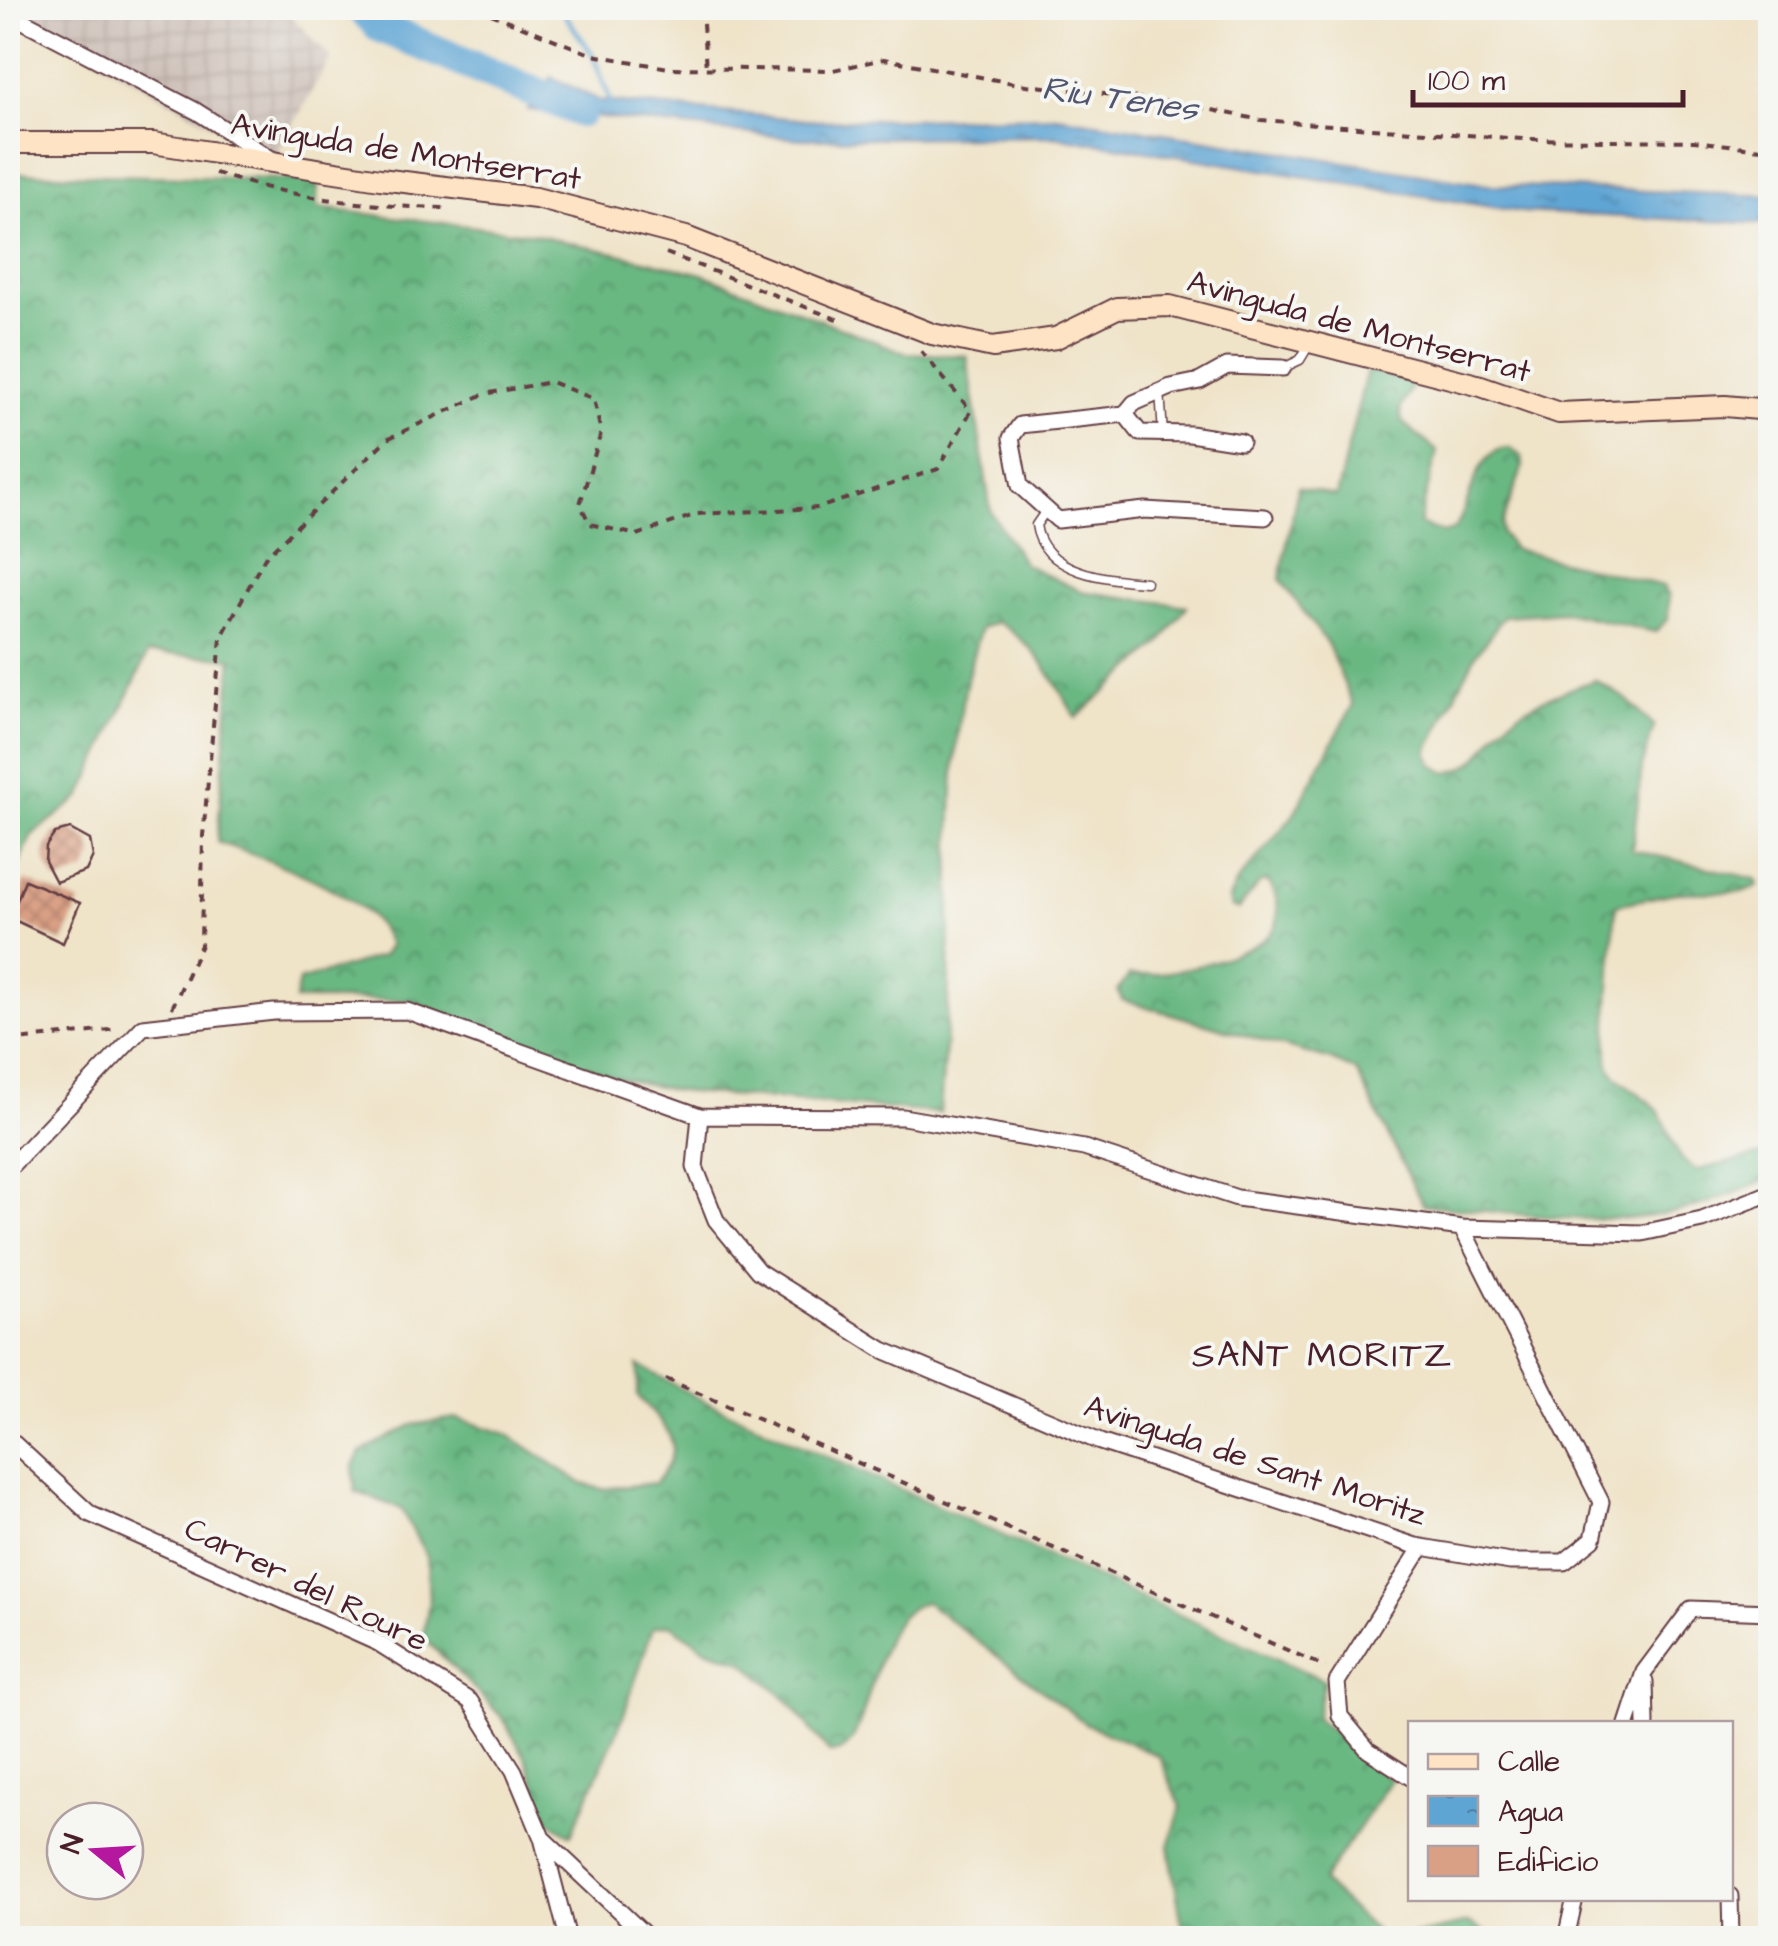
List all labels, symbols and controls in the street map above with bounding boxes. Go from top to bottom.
scale bar [1413,45,1683,107]
text: 100 m [1428,60,1506,102]
water label: Riu Tenes [1039,64,1203,135]
street label: Avinguda de Montserrat [228,102,584,202]
street label: Avinguda de Montserrat [1182,259,1536,395]
district label: SANT MORITZ [1192,1331,1454,1380]
street label: Avinguda de Sant Moritz [1078,1384,1432,1538]
street label: Carrer del Roure [177,1507,435,1663]
legend [1408,1721,1733,1901]
text: Calle [1498,1741,1560,1783]
text: Agua [1498,1791,1563,1834]
north arrow [45,1801,145,1901]
text: N [51,1829,94,1858]
text: Edificio [1498,1841,1599,1883]

